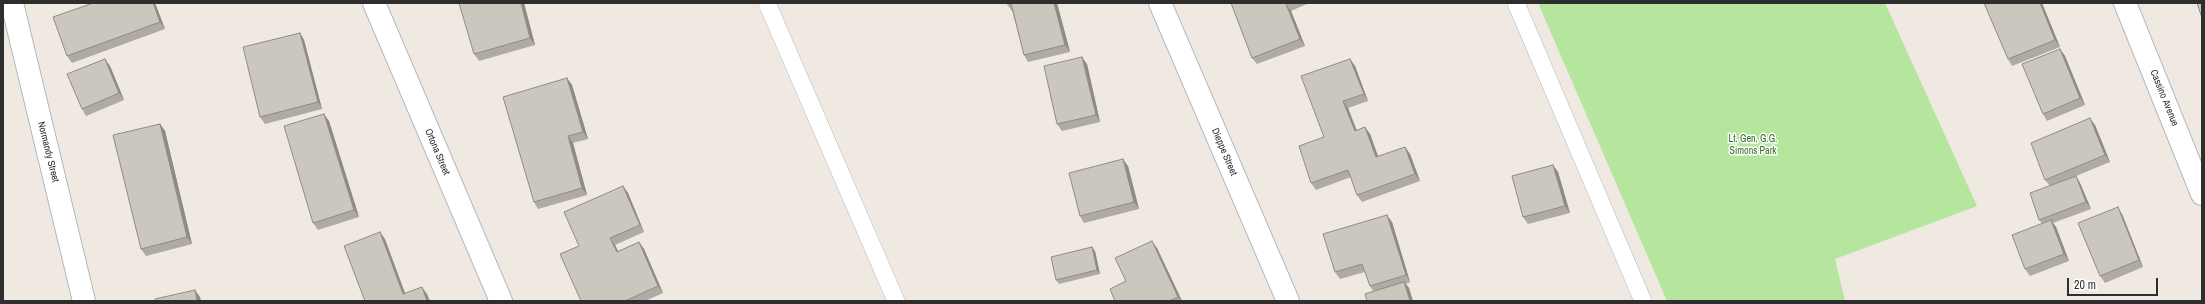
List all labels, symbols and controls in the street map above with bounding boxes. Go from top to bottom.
street label: Cassino Avenue [2147,68,2181,128]
street label: Normandy Street [35,120,61,184]
street label: Dieppe Street [1209,126,1239,178]
street label: Ortona Street [422,127,452,177]
park label: Lt. Gen. G.G. Simons Park [1729,133,1777,156]
scale bar [2069,270,2160,296]
text: 20 m [2074,277,2096,293]

